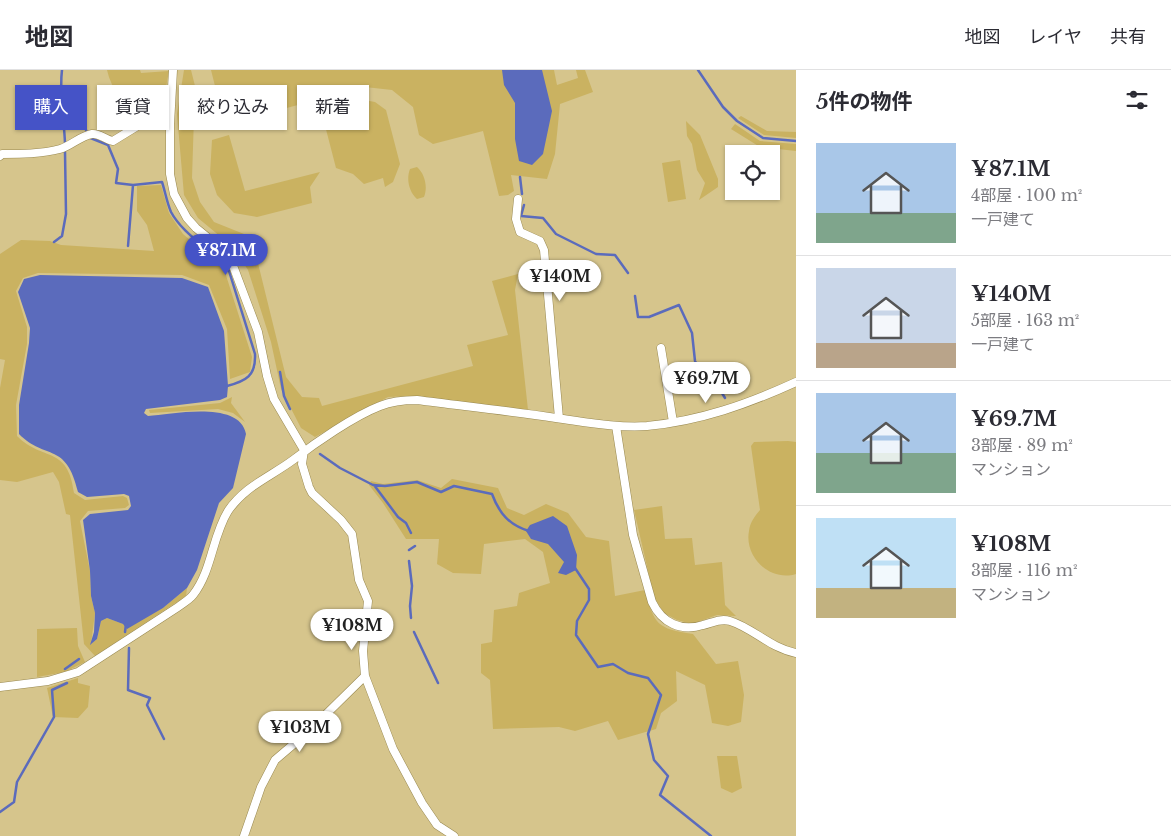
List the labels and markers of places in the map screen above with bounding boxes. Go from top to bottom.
pin: ¥87.1M [185,234,267,276]
pin: ¥140M [525,260,595,302]
pin: ¥69.7M [665,362,747,404]
pin: ¥108M [317,608,387,651]
pin: ¥103M [265,710,335,753]

